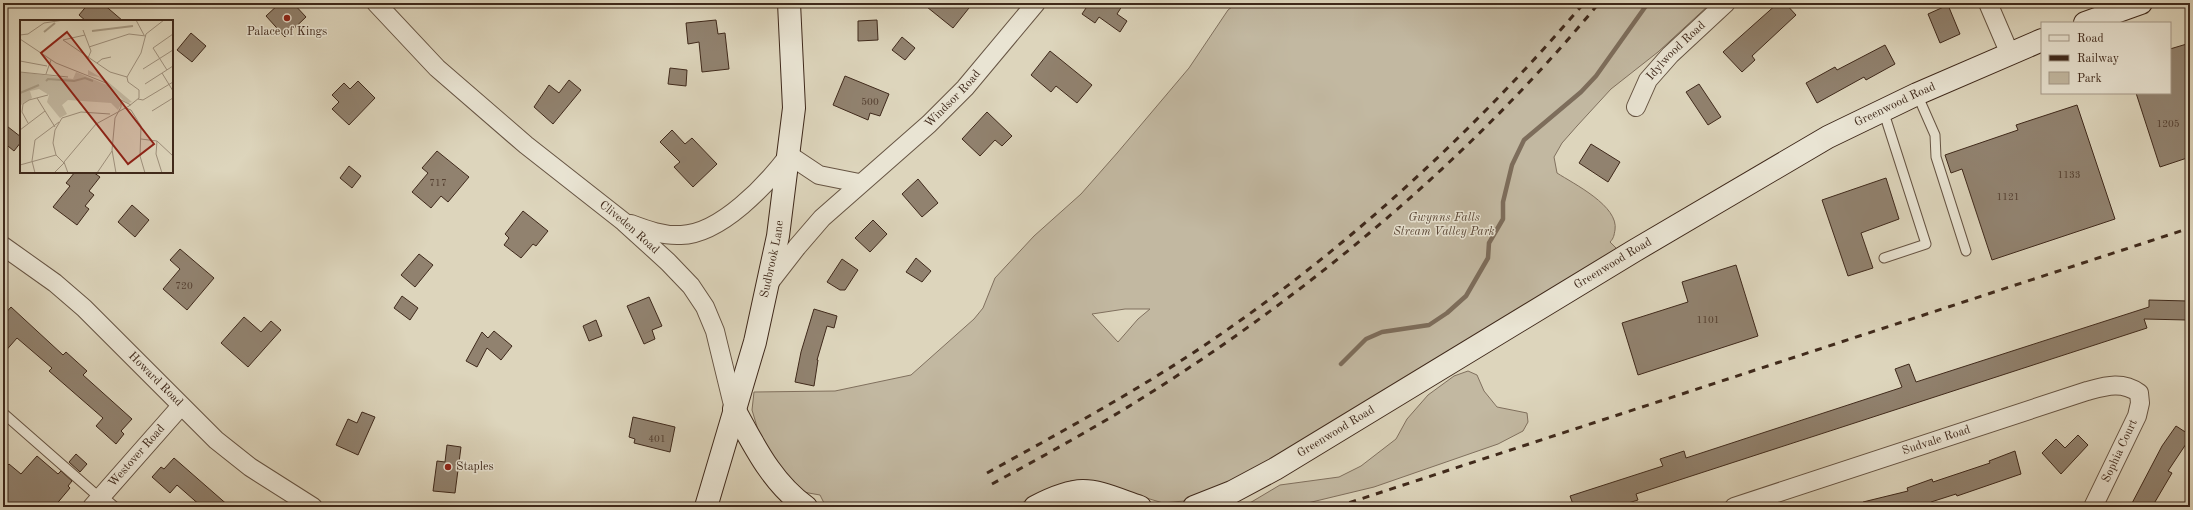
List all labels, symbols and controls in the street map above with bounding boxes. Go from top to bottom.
marker: Palace of Kings [282,13,292,23]
street label: Idylwood Road [1645,19,1708,83]
inset map [20,20,173,173]
legend [2041,22,2171,94]
place label: Palace of Kings [247,26,327,38]
text: Road [2077,33,2104,45]
text: Railway [2077,53,2120,65]
street label: Windsor Road [923,68,983,130]
text: Park [2077,73,2102,85]
street label: Greenwood Road [1853,81,1937,129]
house number: 500 [861,97,879,107]
house number: 1205 [2156,119,2180,129]
house number: 1133 [2057,170,2081,180]
house number: 717 [429,178,447,188]
house number: 1121 [1996,192,2020,202]
street label: Cliveden Road [597,199,661,256]
park label: Gwynns Falls Stream Valley Park [1393,212,1495,238]
street label: Sudbrook Lane [759,219,786,299]
street label: Greenwood Road [1572,236,1654,292]
house number: 720 [175,281,193,291]
house number: 1101 [1696,315,1720,325]
street label: Howard Road [126,350,185,409]
street label: Greenwood Road [1295,404,1377,460]
street label: Sophia Court [2100,418,2140,484]
street label: Westover Road [107,423,167,489]
street label: Sudvale Road [1901,424,1972,457]
house number: 401 [648,434,666,444]
place label: Staples [456,461,494,473]
marker: Staples [443,462,453,472]

